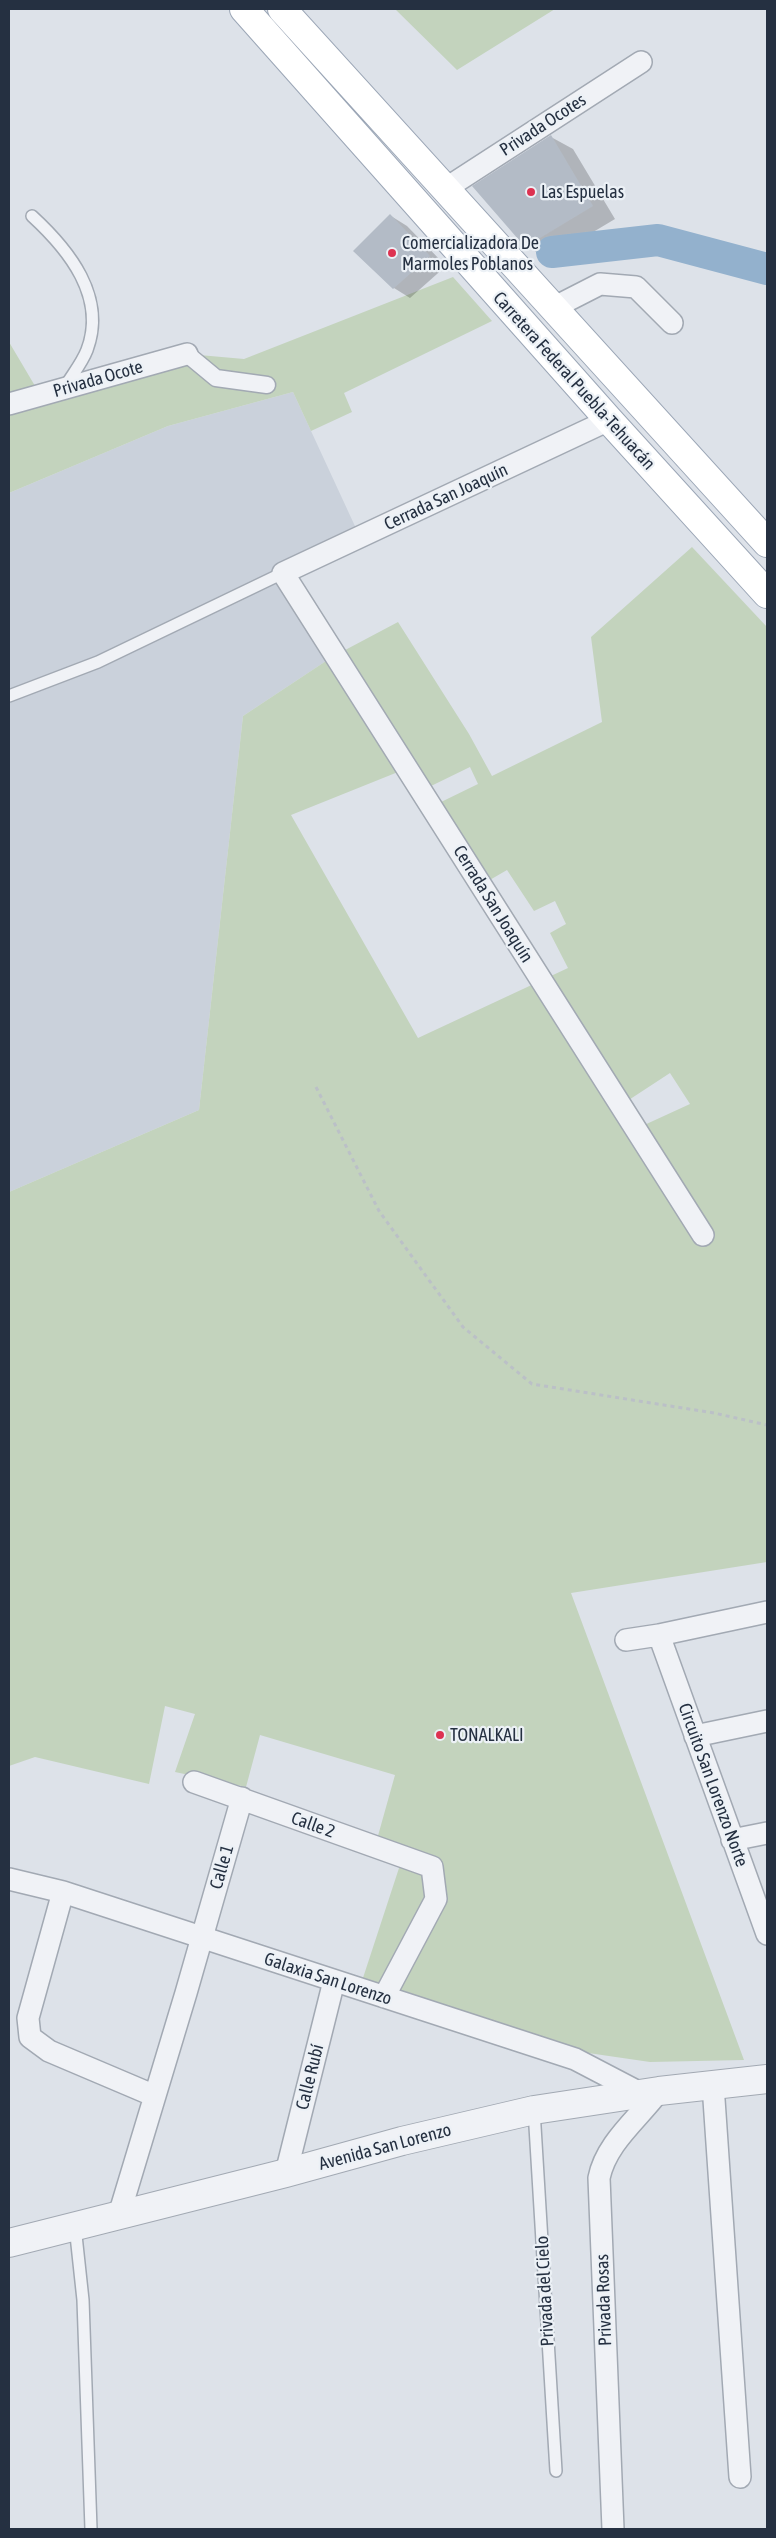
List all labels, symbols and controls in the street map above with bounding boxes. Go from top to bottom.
street label: Privada Ocotes [496,89,590,161]
place label: Las Espuelas [541,181,624,203]
marker: Las Espuelas [525,186,537,198]
place label: Comercializadora De Marmoles Poblanos [402,232,539,274]
marker: Comercializadora De Marmoles Poblanos [386,247,398,259]
street label: Carretera Federal Puebla-Tehuacán [488,288,660,474]
street label: Privada Ocote [51,356,145,402]
street label: Cerrada San Joaquín [381,459,511,535]
street label: Cerrada San Joaquín [448,841,538,967]
street label: Circuito San Lorenzo Norte [673,1700,753,1870]
place label: TONALKALI [450,1724,524,1746]
marker: TONALKALI [434,1729,446,1741]
street label: Calle 2 [288,1807,338,1843]
street label: Calle 1 [205,1842,239,1892]
street label: Galaxia San Lorenzo [262,1948,394,2010]
street label: Calle Rubí [291,2042,329,2112]
street label: Avenida San Lorenzo [317,2119,453,2175]
street label: Privada del Cielo [531,2235,559,2347]
street label: Privada Rosas [592,2254,616,2346]

